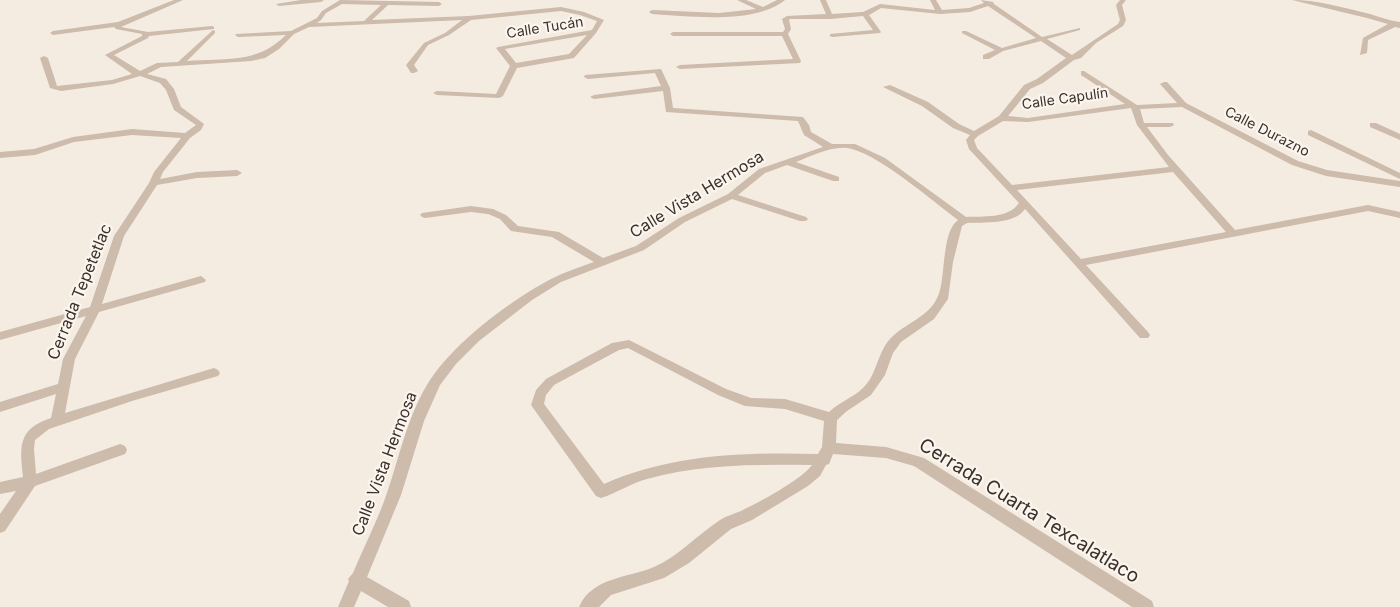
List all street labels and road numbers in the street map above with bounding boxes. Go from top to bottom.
street label: Calle Tucán [505,14,585,42]
street label: Calle Capulín [1021,85,1109,113]
street label: Calle Durazno [1222,103,1312,161]
street label: Calle Vista Hermosa [627,147,767,243]
street label: Cerrada Tepetetlac [44,221,116,363]
street label: Calle Vista Hermosa [349,389,421,539]
street label: Cerrada Cuarta Texcalatlaco [915,434,1143,588]

